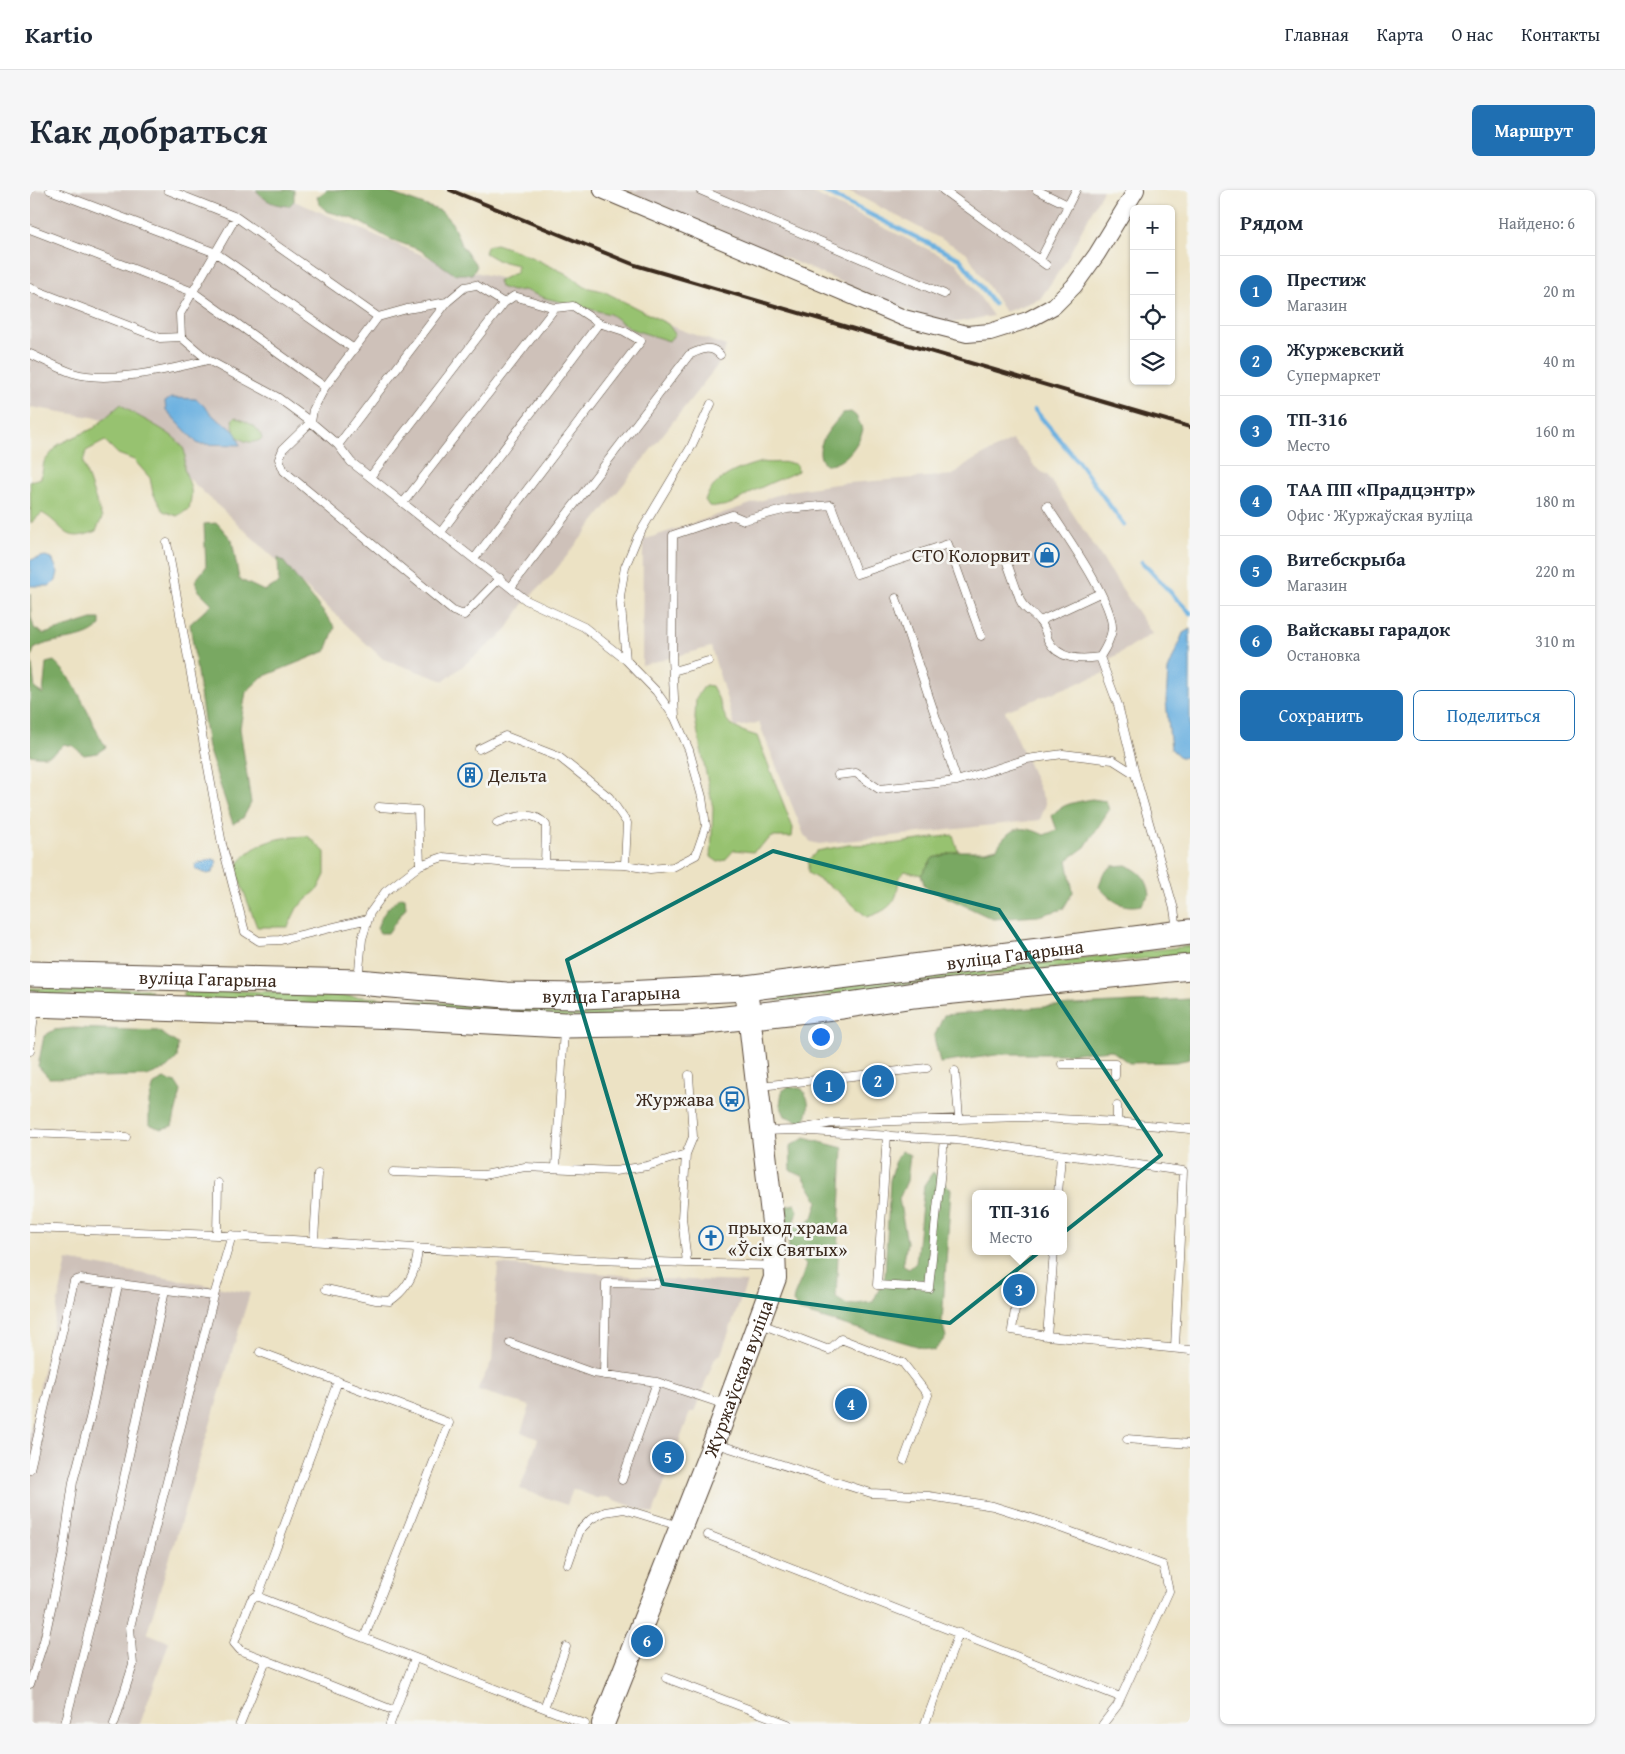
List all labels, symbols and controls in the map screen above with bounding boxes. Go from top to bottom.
text: Kartio [25,17,93,52]
text: Главная [1285,21,1349,48]
text: Карта [1377,21,1423,48]
text: О нас [1451,21,1493,48]
text: Контакты [1521,21,1600,48]
text: Как добраться [30,105,268,156]
button: Маршрут [1472,105,1595,156]
map controls [1130,205,1175,385]
button: + [1130,205,1175,250]
text: Рядом [1240,207,1303,238]
text: Найдено: 6 [1498,211,1575,235]
button: − [1130,250,1175,295]
text: Престиж [1287,265,1366,293]
text: 1 [1252,279,1260,303]
text: 20 m [1543,279,1575,303]
text: Магазин [1287,293,1347,317]
button: locate [1130,295,1175,340]
text: Журжевский [1287,335,1404,363]
button: layers [1130,340,1175,385]
text: 2 [1252,349,1260,373]
text: 40 m [1543,349,1575,373]
text: Супермаркет [1287,363,1380,387]
text: ТП-316 [1287,405,1347,433]
text: 3 [1252,419,1260,443]
text: 160 m [1535,419,1575,443]
text: Место [1287,433,1330,457]
text: ТАА ПП «Прадцэнтр» [1287,475,1475,503]
text: 4 [1252,489,1260,513]
text: 180 m [1535,489,1575,513]
text: Офис · Журжаўская вуліца [1287,503,1473,527]
place label: СТО Колорвит [912,541,1031,569]
shop icon: СТО Колорвит [1034,542,1060,568]
text: Витебскрыба [1287,545,1406,573]
text: 5 [1252,559,1260,583]
text: 220 m [1535,559,1575,583]
text: Магазин [1287,573,1347,597]
text: Вайскавы гарадок [1287,615,1450,643]
text: 6 [1252,629,1260,653]
text: 310 m [1535,629,1575,653]
text: Остановка [1287,643,1360,667]
button: Сохранить [1240,690,1403,741]
button: Поделиться [1413,690,1575,741]
place label: Дельта [487,761,547,789]
building icon: Дельта [457,762,483,788]
street label: вуліца Гагарына [945,932,1085,977]
street label: вуліца Гагарына [139,963,277,994]
street label: вуліца Гагарына [542,977,681,1010]
your location [808,1024,834,1050]
pin: 2 [862,1062,894,1100]
pin: 1 [813,1067,845,1105]
place label: Журжава [635,1085,714,1113]
bus stop icon: Журжава [719,1086,745,1112]
popup [972,1190,1067,1255]
text: ТП-316 [989,1197,1050,1225]
place label: прыход храма «Ўсіх Святых» [728,1213,848,1263]
church icon: прыход храма «Ўсіх Святых» [698,1225,724,1251]
text: Место [989,1225,1032,1249]
pin: 3 [1003,1271,1035,1309]
street label: Журжаўская вуліца [696,1296,780,1462]
pin: 4 [835,1385,867,1423]
pin: 5 [652,1438,684,1476]
pin: 6 [631,1622,663,1660]

